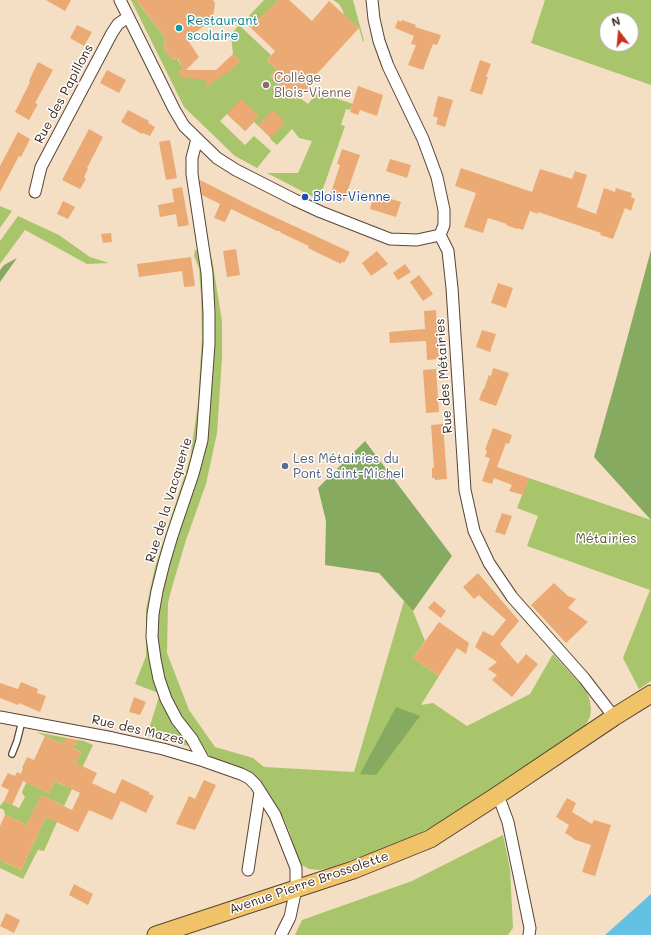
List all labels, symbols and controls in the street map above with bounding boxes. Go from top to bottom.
north arrow [599,12,639,52]
place label: Restaurant scolaire [187,13,258,44]
text: N [610,13,622,29]
marker: Restaurant scolaire [174,23,184,33]
street label: Rue des Papillons [31,42,97,146]
place label: Collège Blois-Vienne [274,70,352,101]
marker: Collège Blois-Vienne [261,80,271,90]
place label: Blois-Vienne [313,189,391,205]
marker: Blois-Vienne [300,192,310,202]
street label: Rue des Métairies [432,318,456,434]
street label: Rue de la Vacquerie [143,436,195,564]
place label: Les Métairies du Pont Saint-Michel [293,451,404,482]
marker: Les Métairies du Pont Saint-Michel [280,461,290,471]
park label: Métairies [575,531,637,547]
street label: Rue des Mazes [90,712,186,748]
street label: Avenue Pierre Brossolette [227,848,391,918]

